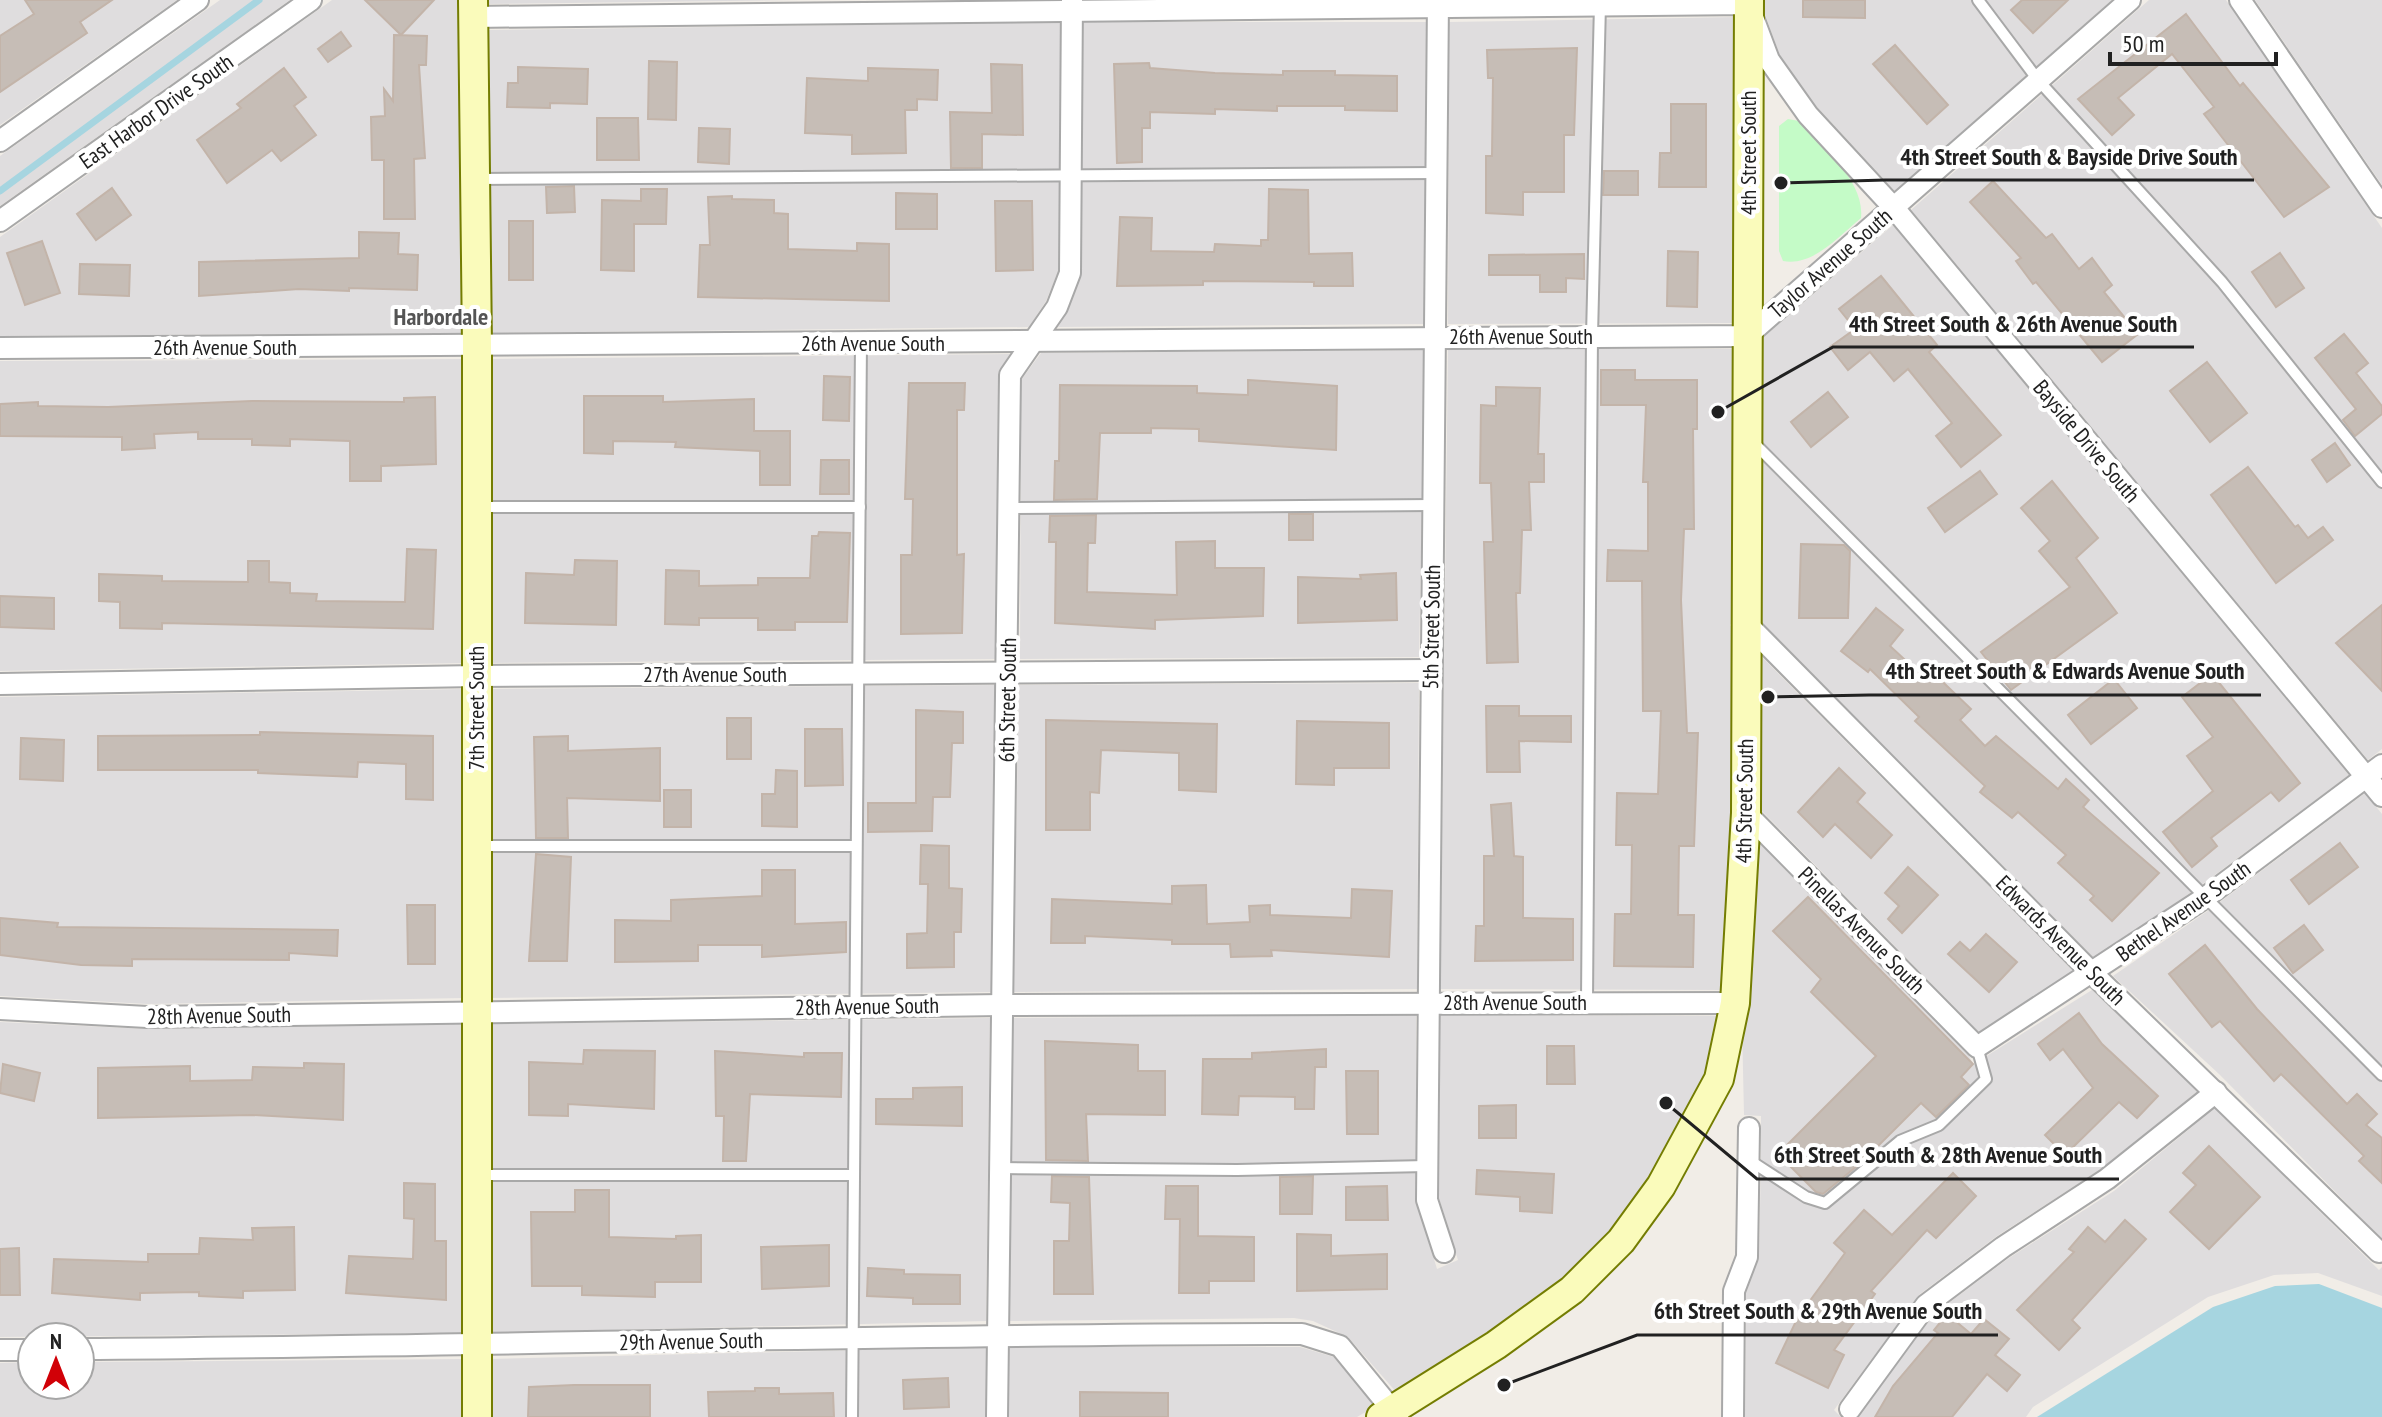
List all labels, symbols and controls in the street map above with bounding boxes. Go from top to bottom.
scale bar [2110,16,2276,66]
text: 50 m [2122,28,2164,59]
street label: East Harbor Drive South [74,47,238,175]
street label: 4th Street South [1734,91,1762,215]
callout: 4th Street South & Bayside Drive South [1885,132,2254,180]
text: 4th Street South & Bayside Drive South [1900,141,2238,172]
street label: Taylor Avenue South [1763,202,1897,324]
callout: 4th Street South & 26th Avenue South [1833,299,2194,347]
district label: Harbordale [394,301,488,332]
text: 4th Street South & 26th Avenue South [1849,308,2177,339]
street label: 26th Avenue South [1449,322,1593,350]
street label: 26th Avenue South [801,329,945,357]
street label: 26th Avenue South [153,333,297,361]
street label: Bayside Drive South [2027,374,2147,508]
street label: 5th Street South [1416,564,1446,690]
street label: 6th Street South [992,637,1022,763]
street label: 7th Street South [462,646,490,770]
callout: 4th Street South & Edwards Avenue South [1869,647,2261,695]
text: 4th Street South & Edwards Avenue South [1885,655,2245,686]
street label: 27th Avenue South [643,660,787,688]
street label: 4th Street South [1729,738,1759,864]
street label: Bethel Avenue South [2110,854,2256,968]
street label: Pinellas Avenue South [1793,861,1931,999]
street label: Edwards Avenue South [1990,869,2132,1011]
street label: 28th Avenue South [1443,988,1587,1016]
street label: 28th Avenue South [795,991,939,1021]
street label: 28th Avenue South [147,1000,291,1030]
callout: 6th Street South & 28th Avenue South [1757,1131,2119,1179]
text: 6th Street South & 28th Avenue South [1774,1139,2102,1170]
callout: 6th Street South & 29th Avenue South [1637,1287,1998,1335]
text: 6th Street South & 29th Avenue South [1654,1295,1982,1326]
north arrow [16,1321,96,1401]
street label: 29th Avenue South [619,1326,763,1356]
text: N [50,1327,62,1355]

